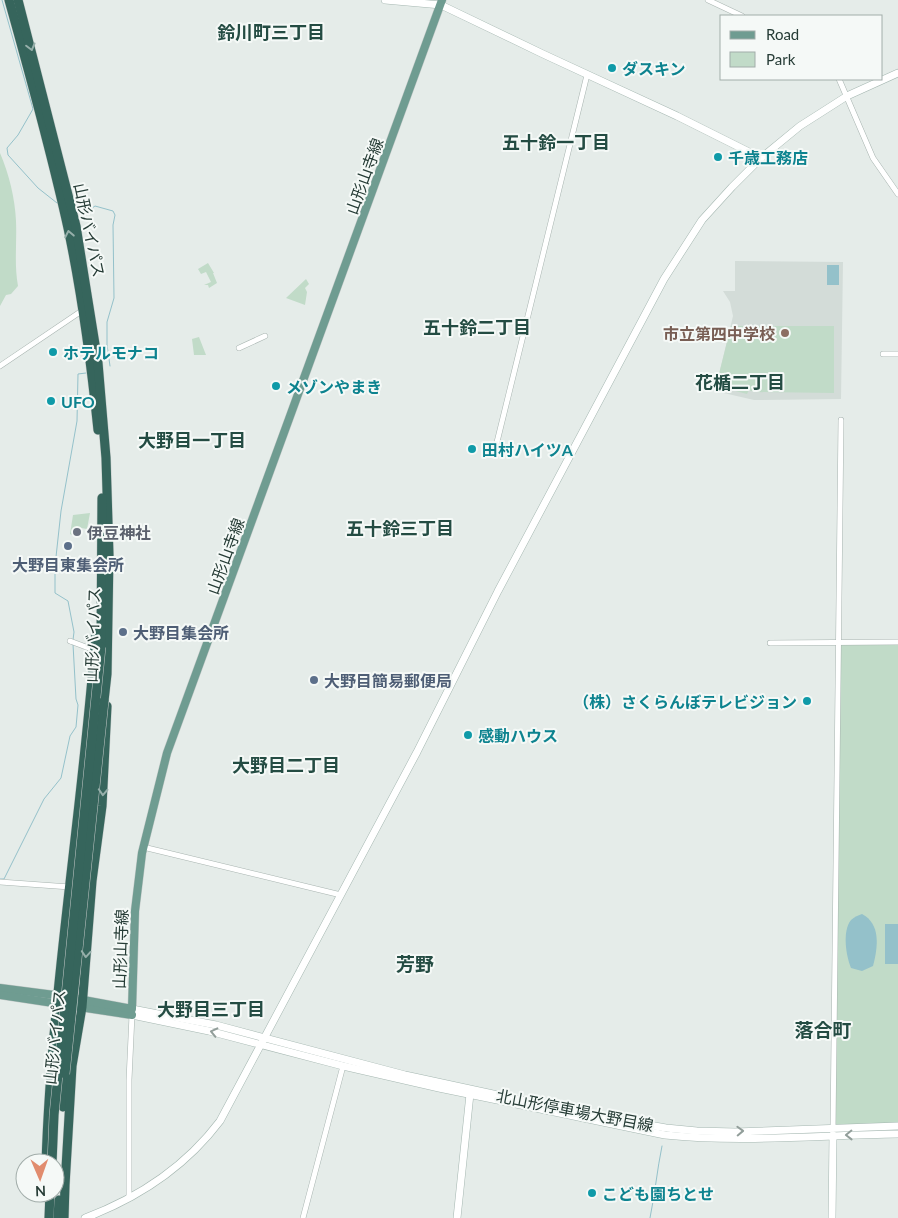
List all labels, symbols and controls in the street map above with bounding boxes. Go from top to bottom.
legend [720,15,883,80]
district label: 鈴川町三丁目 [217,21,325,43]
text: Road [766,25,799,43]
one-way arrow [25,43,36,52]
text: Park [766,50,796,68]
place label: ダスキン [622,59,686,78]
marker: ダスキン [606,62,618,74]
district label: 五十鈴一丁目 [502,131,610,153]
street label: 山形山寺線 [341,135,387,217]
place label: 千歳工務店 [728,148,808,167]
marker: 千歳工務店 [712,151,724,163]
street label: 山形バイパス [71,181,109,279]
one-way arrow [64,229,74,238]
district label: 五十鈴二丁目 [423,316,531,338]
place label: 市立第四中学校 [663,324,775,343]
marker: 市立第四中学校 [779,327,791,339]
place label: ホテルモナコ [63,343,159,362]
marker: ホテルモナコ [47,346,59,358]
district label: 花楯二丁目 [695,371,785,393]
place label: メゾンやまき [286,377,382,396]
marker: メゾンやまき [270,380,282,392]
place label: UFO [61,392,95,411]
marker: UFO [45,395,57,407]
district label: 大野目一丁目 [138,429,246,451]
place label: 田村ハイツA [482,440,574,459]
marker: 田村ハイツA [466,443,478,455]
street label: 山形山寺線 [202,515,248,597]
district label: 五十鈴三丁目 [346,517,454,539]
place label: 伊豆神社 [86,523,151,542]
marker: 伊豆神社 [71,526,83,538]
marker: 大野目東集会所 [62,540,74,552]
place label: 大野目東集会所 [12,555,124,574]
street label: 山形バイパス [81,587,103,683]
place label: 大野目集会所 [133,623,229,642]
marker: 大野目集会所 [117,626,129,638]
place label: 大野目簡易郵便局 [324,671,452,690]
marker: 大野目簡易郵便局 [308,674,320,686]
place label: （株）さくらんぼテレビジョン [573,692,797,711]
marker: （株）さくらんぼテレビジョン [801,695,813,707]
place label: 感動ハウス [478,726,558,745]
marker: 感動ハウス [462,729,474,741]
district label: 大野目二丁目 [232,754,340,776]
one-way arrow [97,788,108,796]
street label: 山形山寺線 [109,909,131,989]
one-way arrow [81,950,92,958]
district label: 芳野 [396,952,434,975]
street label: 山形バイパス [40,988,68,1086]
district label: 大野目三丁目 [157,998,265,1020]
district label: 落合町 [794,1018,852,1041]
one-way arrow [210,1027,219,1038]
street label: 北山形停車場大野目線 [495,1085,655,1135]
one-way arrow [737,1126,745,1137]
one-way arrow [845,1129,853,1140]
north arrow [15,1153,65,1203]
text: N [35,1183,46,1200]
place label: こども園ちとせ [602,1184,714,1203]
marker: こども園ちとせ [586,1187,598,1199]

